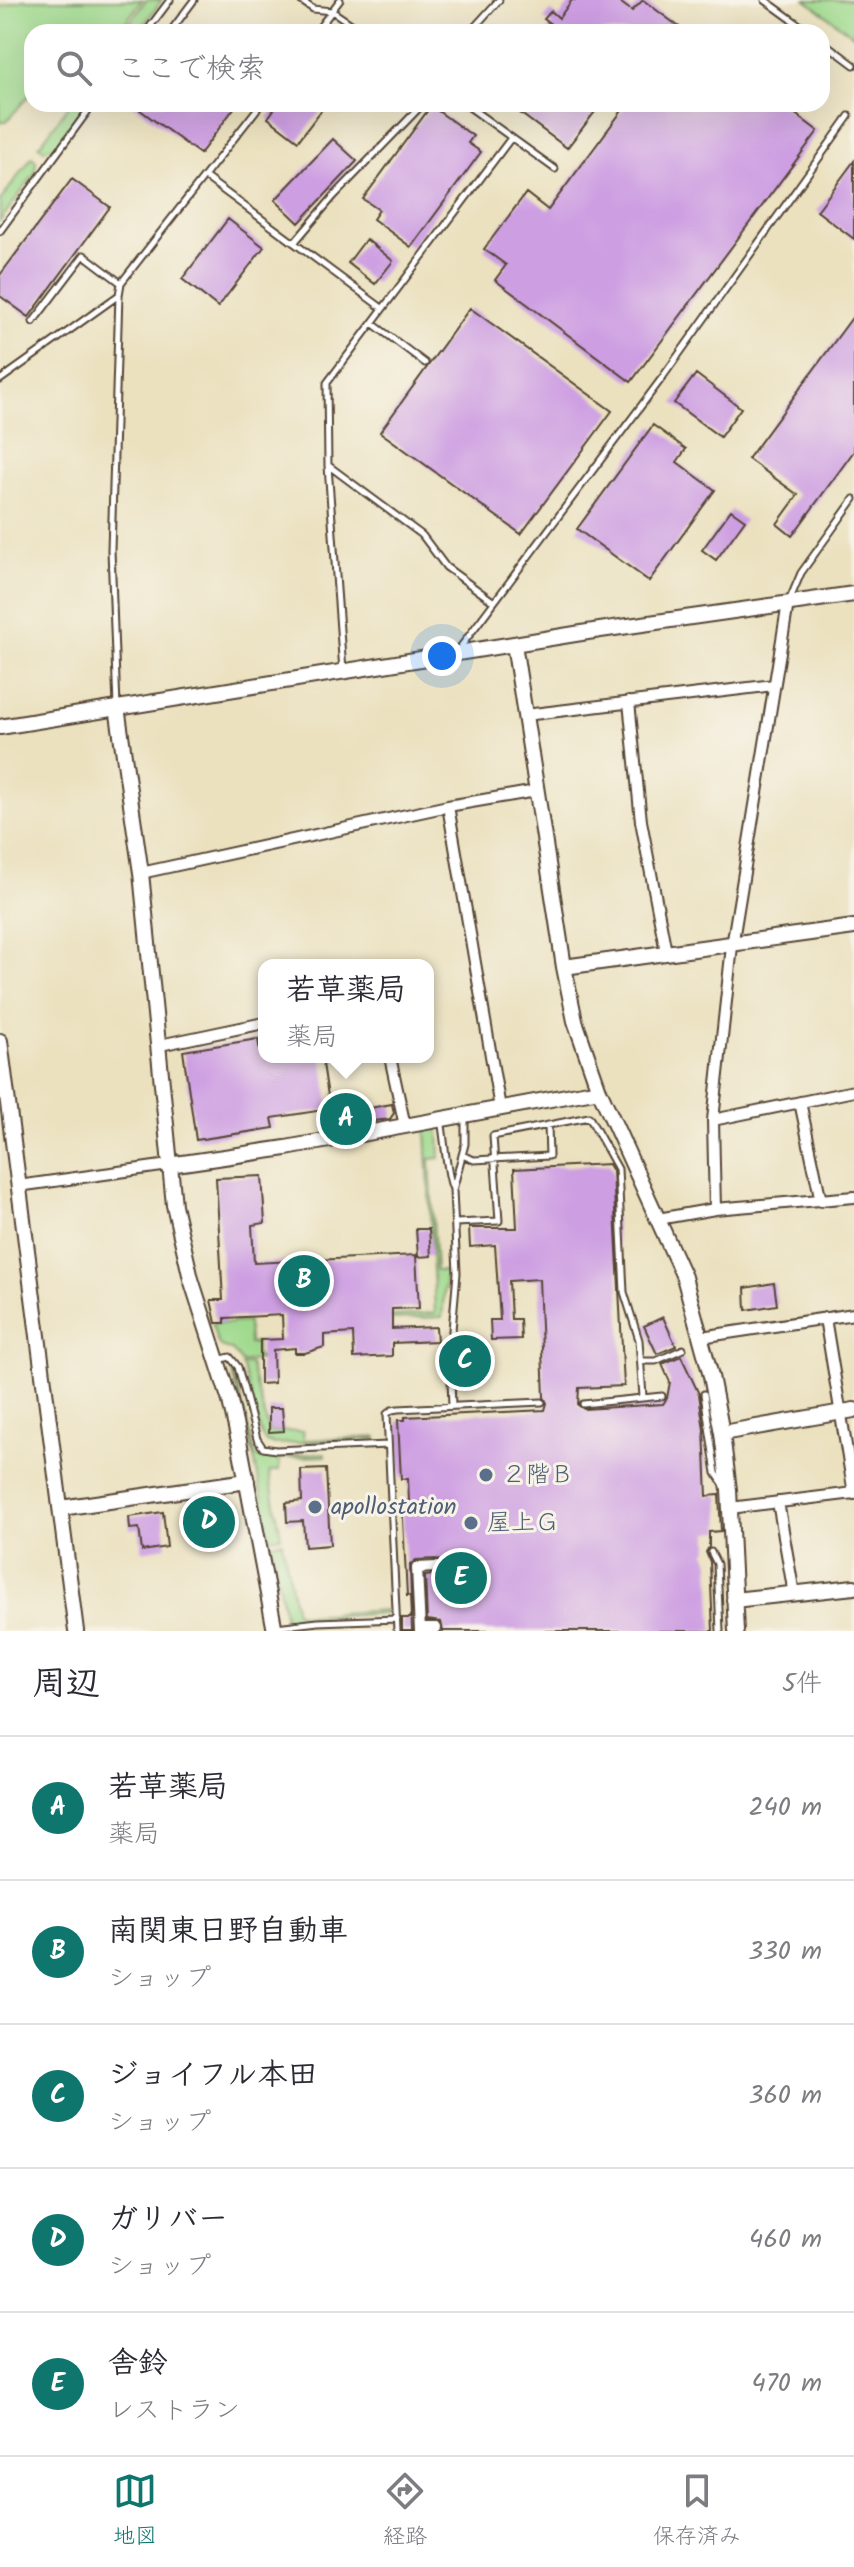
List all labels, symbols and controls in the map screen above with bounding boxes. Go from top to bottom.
search box [24,24,830,112]
icon: search [52,46,96,90]
text: ここで検索 [116,46,266,94]
your location [422,636,462,676]
popup [258,959,434,1063]
text: 若草薬局 [286,967,406,1015]
text: 薬局 [286,1017,338,1059]
pin: A [320,1089,372,1149]
pin: B [278,1251,330,1311]
pin: C [439,1331,491,1391]
place label: ２階Ｂ [502,1456,574,1495]
marker: ２階Ｂ [477,1466,495,1484]
place label: apollostation [331,1488,457,1527]
pin: D [183,1492,235,1552]
marker: apollostation [306,1498,324,1516]
place label: 屋上Ｇ [487,1504,559,1543]
marker: 屋上Ｇ [462,1514,480,1532]
pin: E [435,1548,487,1608]
text: 周辺 [32,1658,100,1712]
text: 5件 [782,1663,822,1705]
text: 若草薬局 [108,1764,228,1812]
text: A [50,1787,66,1829]
text: 240 m [748,1787,822,1829]
text: 薬局 [108,1814,160,1856]
text: 南関東日野自動車 [108,1908,348,1956]
text: B [50,1931,66,1973]
text: 330 m [748,1931,822,1973]
text: ショップ [108,1958,211,2000]
text: ジョイフル本田 [108,2052,317,2100]
text: C [50,2075,66,2117]
text: 360 m [749,2075,822,2117]
text: ショップ [108,2102,211,2144]
text: ガリバー [108,2196,228,2244]
text: D [49,2219,67,2261]
text: 460 m [749,2219,822,2261]
text: ショップ [108,2246,211,2288]
text: 舎鈴 [108,2340,168,2388]
text: E [51,2363,65,2405]
text: 470 m [752,2363,822,2405]
text: レストラン [108,2390,240,2432]
tab: 地図 [113,2469,157,2555]
tab: 経路 [383,2469,427,2555]
tab: 保存済み [653,2469,741,2555]

